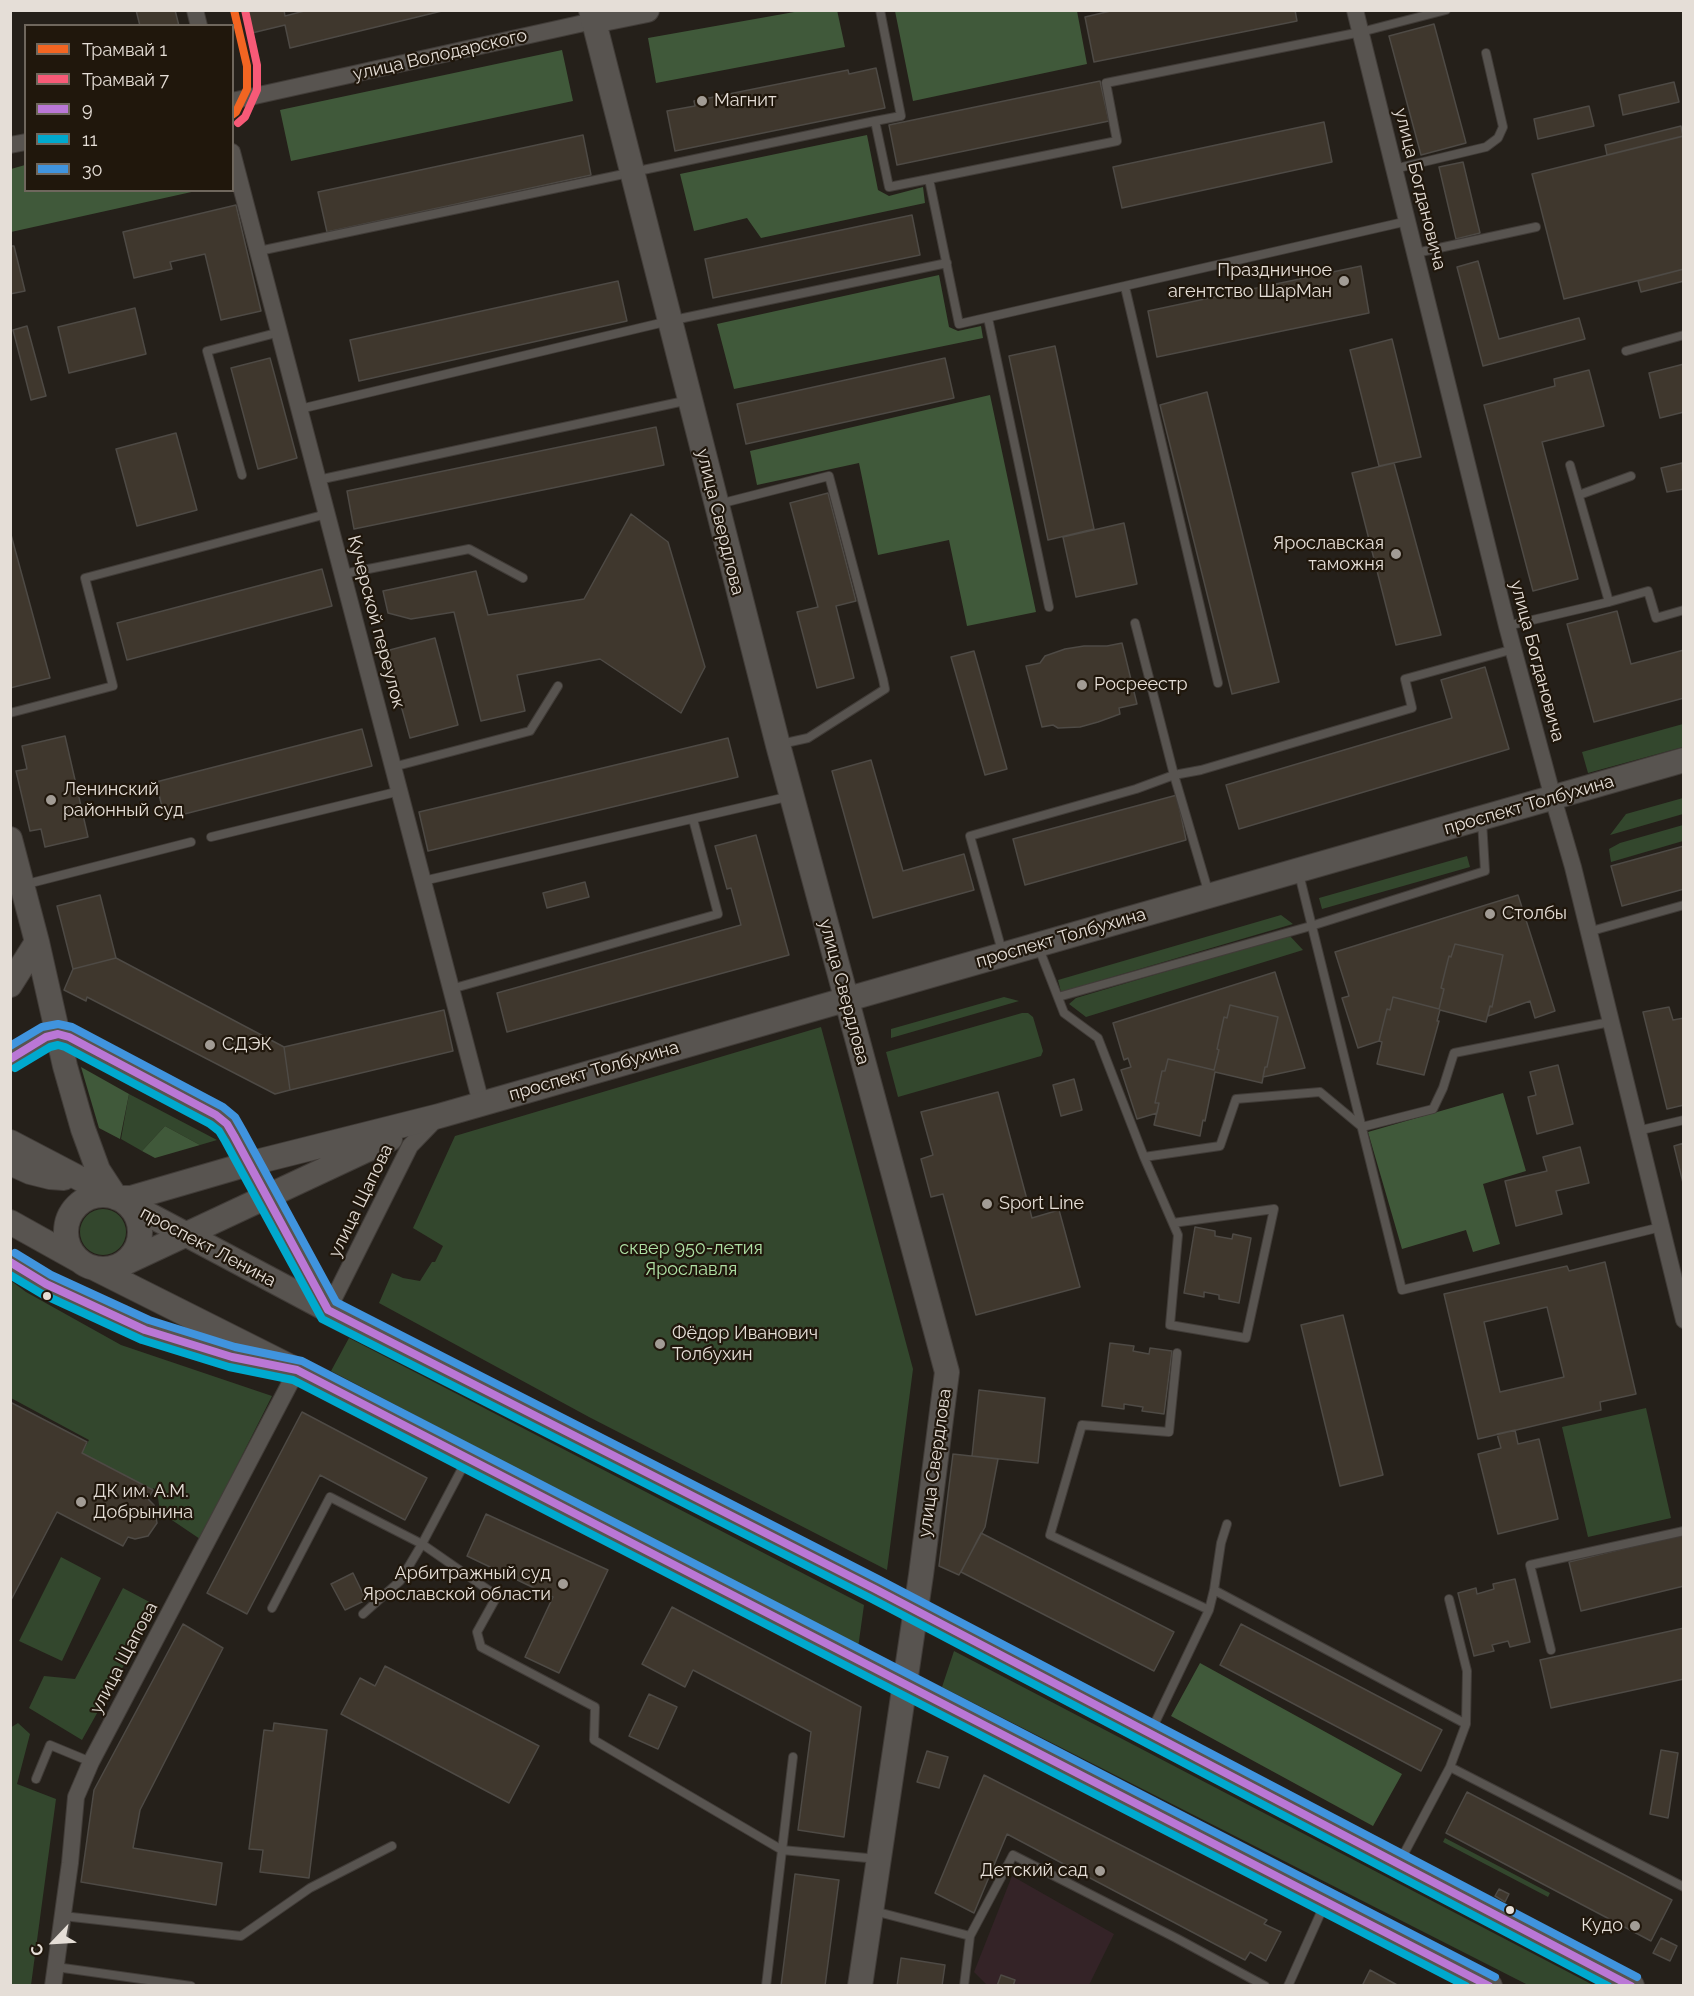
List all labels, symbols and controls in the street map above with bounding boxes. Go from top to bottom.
legend [24,24,234,192]
street label: улица Володарского [351,24,529,86]
text: Трамвай 1 [82,39,167,60]
text: Трамвай 7 [82,69,169,90]
place label: Магнит [714,90,777,112]
marker: Магнит [695,94,709,108]
text: 9 [82,99,93,120]
street label: улица Богдановича [1389,106,1451,272]
text: 11 [82,129,97,150]
text: 30 [82,159,103,180]
place label: Праздничное агентство ШарМан [1168,260,1332,302]
marker: Праздничное агентство ШарМан [1337,274,1351,288]
street label: улица Свердлова [691,447,749,597]
street label: Кучерской переулок [342,533,410,711]
place label: Ярославская таможня [1273,533,1384,576]
marker: Ярославская таможня [1389,547,1403,561]
street label: улица Богдановича [1505,578,1569,744]
place label: Росреестр [1094,674,1188,696]
marker: Росреестр [1075,678,1089,692]
street label: проспект Толбухина [1442,770,1616,840]
place label: Ленинский районный суд [63,779,184,822]
marker: Ленинский районный суд [44,793,58,807]
street label: проспект Толбухина [974,903,1148,973]
place label: Столбы [1502,903,1567,925]
marker: Столбы [1483,907,1497,921]
street label: улица Свердлова [814,917,874,1067]
place label: СДЭК [222,1034,272,1056]
street label: проспект Толбухина [507,1036,681,1106]
marker: СДЭК [203,1038,217,1052]
street label: улица Щапова [324,1141,398,1261]
place label: Sport Line [999,1193,1084,1215]
marker: Sport Line [980,1197,994,1211]
street label: проспект Ленина [137,1202,279,1292]
park label: сквер 950-летия Ярославля [619,1238,763,1280]
unlabelled marker [41,1290,53,1302]
place label: Фёдор Иванович Толбухин [672,1323,818,1366]
marker: Фёдор Иванович Толбухин [653,1337,667,1351]
street label: улица Свердлова [914,1387,956,1539]
place label: ДК им. А.М. Добрынина [93,1481,193,1524]
marker: ДК им. А.М. Добрынина [74,1495,88,1509]
place label: Арбитражный суд Ярославской области [363,1563,551,1606]
marker: Арбитражный суд Ярославской области [556,1577,570,1591]
street label: улица Щапова [85,1598,163,1718]
place label: Детский сад [980,1860,1088,1882]
marker: Детский сад [1093,1864,1107,1878]
unlabelled marker [1504,1904,1516,1916]
north arrow [24,1912,84,1972]
place label: Кудо [1581,1915,1623,1937]
marker: Кудо [1628,1919,1642,1933]
text: С [26,1941,48,1959]

